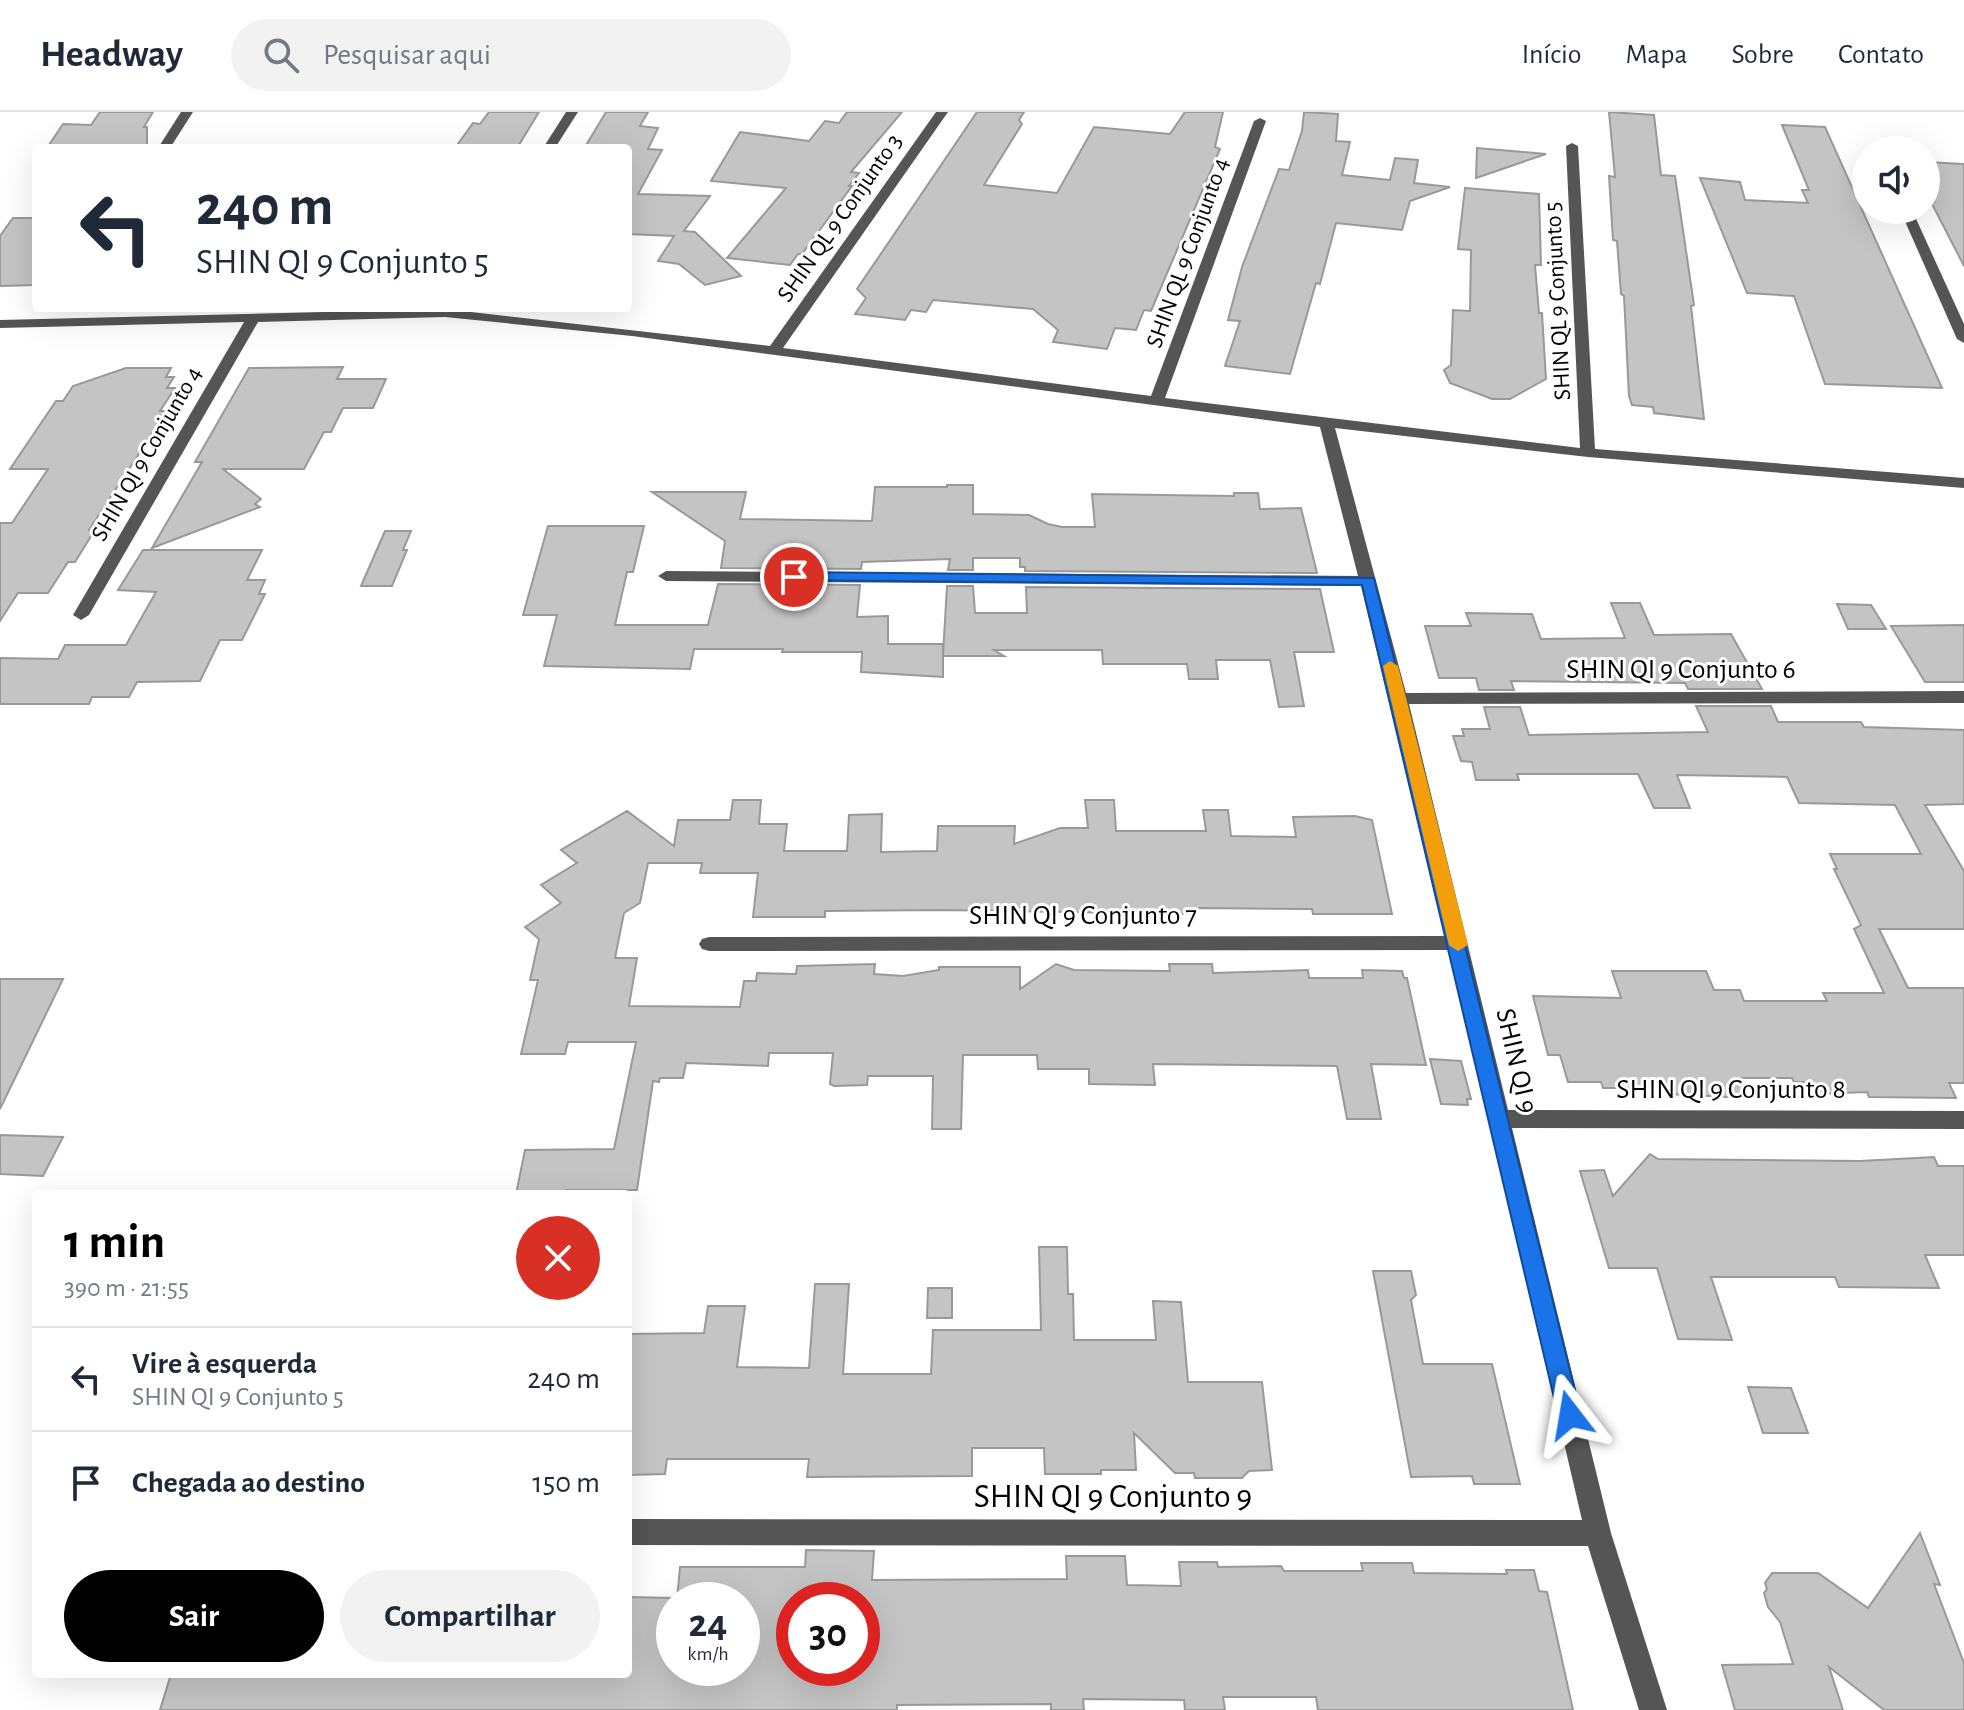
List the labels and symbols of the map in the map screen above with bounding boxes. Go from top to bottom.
street label: SHIN QL 9 Conjunto 3 [773,130,907,306]
street label: SHIN QL 9 Conjunto 4 [1142,155,1234,351]
street label: SHIN QL 9 Conjunto 5 [1541,201,1575,401]
street label: SHIN QI 9 Conjunto 4 [87,363,207,545]
pin [760,543,828,611]
street label: SHIN QI 9 Conjunto 6 [1566,656,1796,684]
street label: SHIN QI 9 Conjunto 7 [969,902,1197,930]
street label: SHIN QI 9 [1490,1006,1542,1116]
street label: SHIN QI 9 Conjunto 8 [1616,1076,1846,1104]
position arrow [1528,1373,1612,1457]
street label: SHIN QI 9 Conjunto 9 [974,1480,1252,1514]
speed limit sign: 30 [776,1582,880,1686]

